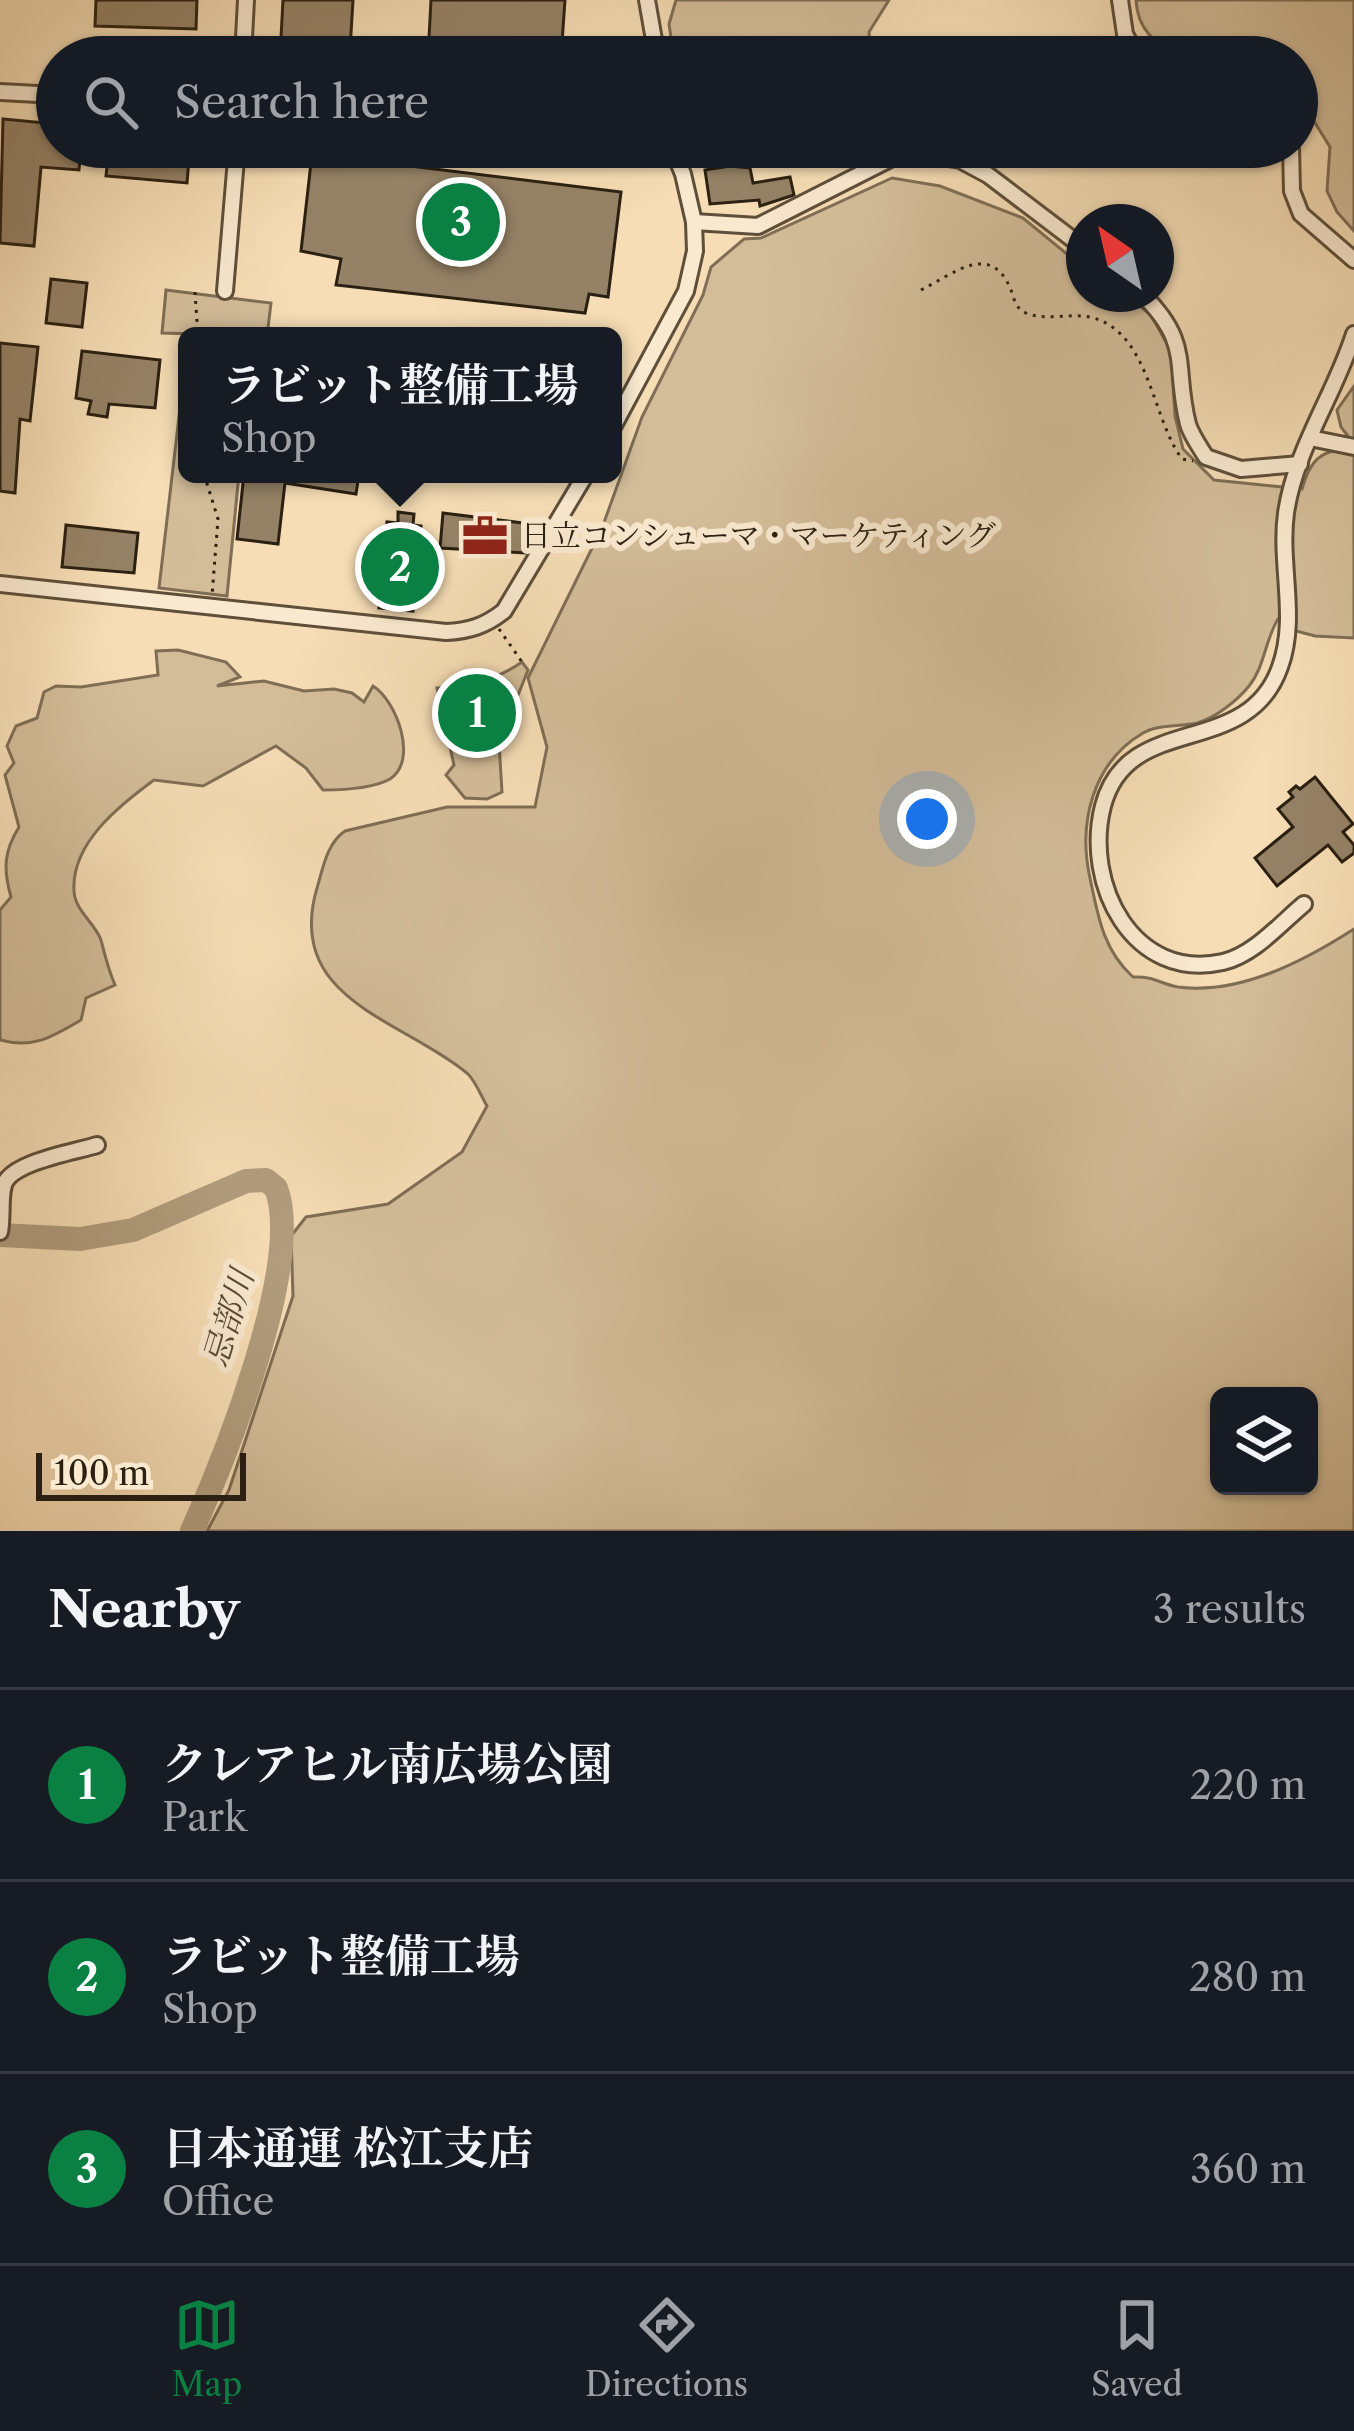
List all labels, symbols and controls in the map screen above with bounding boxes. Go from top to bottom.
search box [36,36,1318,168]
icon: search [78,69,144,135]
text: Search here [174,74,429,130]
pin: 3 [422,177,500,267]
north arrow [1066,204,1174,312]
popup [178,327,622,483]
text: ラビット整備工場 [221,357,579,413]
text: Shop [221,414,317,462]
office icon: 日立コンシューマ・マーケティング [460,511,510,561]
place label: 日立コンシューマ・マーケティング [521,517,996,554]
pin: 2 [361,522,439,612]
pin: 1 [438,668,516,758]
your location [897,789,957,849]
water label: 忌部川 [194,1262,263,1371]
map controls [1210,1387,1318,1495]
button: layers [1210,1387,1318,1495]
scale bar [36,1447,246,1500]
text: 100 m [54,1453,149,1494]
text: Nearby [48,1578,240,1640]
text: 3 results [1153,1585,1306,1633]
text: クレアヒル南広場公園 [162,1736,612,1792]
text: 1 [78,1761,96,1809]
text: 220 m [1190,1761,1306,1809]
text: Park [162,1793,247,1841]
text: ラビット整備工場 [162,1928,520,1984]
text: 2 [75,1953,99,2001]
text: 280 m [1189,1953,1306,2001]
text: Shop [162,1985,258,2033]
text: 日本通運 松江支店 [162,2120,533,2176]
text: 3 [76,2145,98,2193]
text: 360 m [1190,2145,1306,2193]
text: Office [162,2177,274,2225]
tab: Map [171,2292,242,2405]
tab: Directions [585,2292,748,2405]
tab: Saved [1091,2292,1183,2405]

